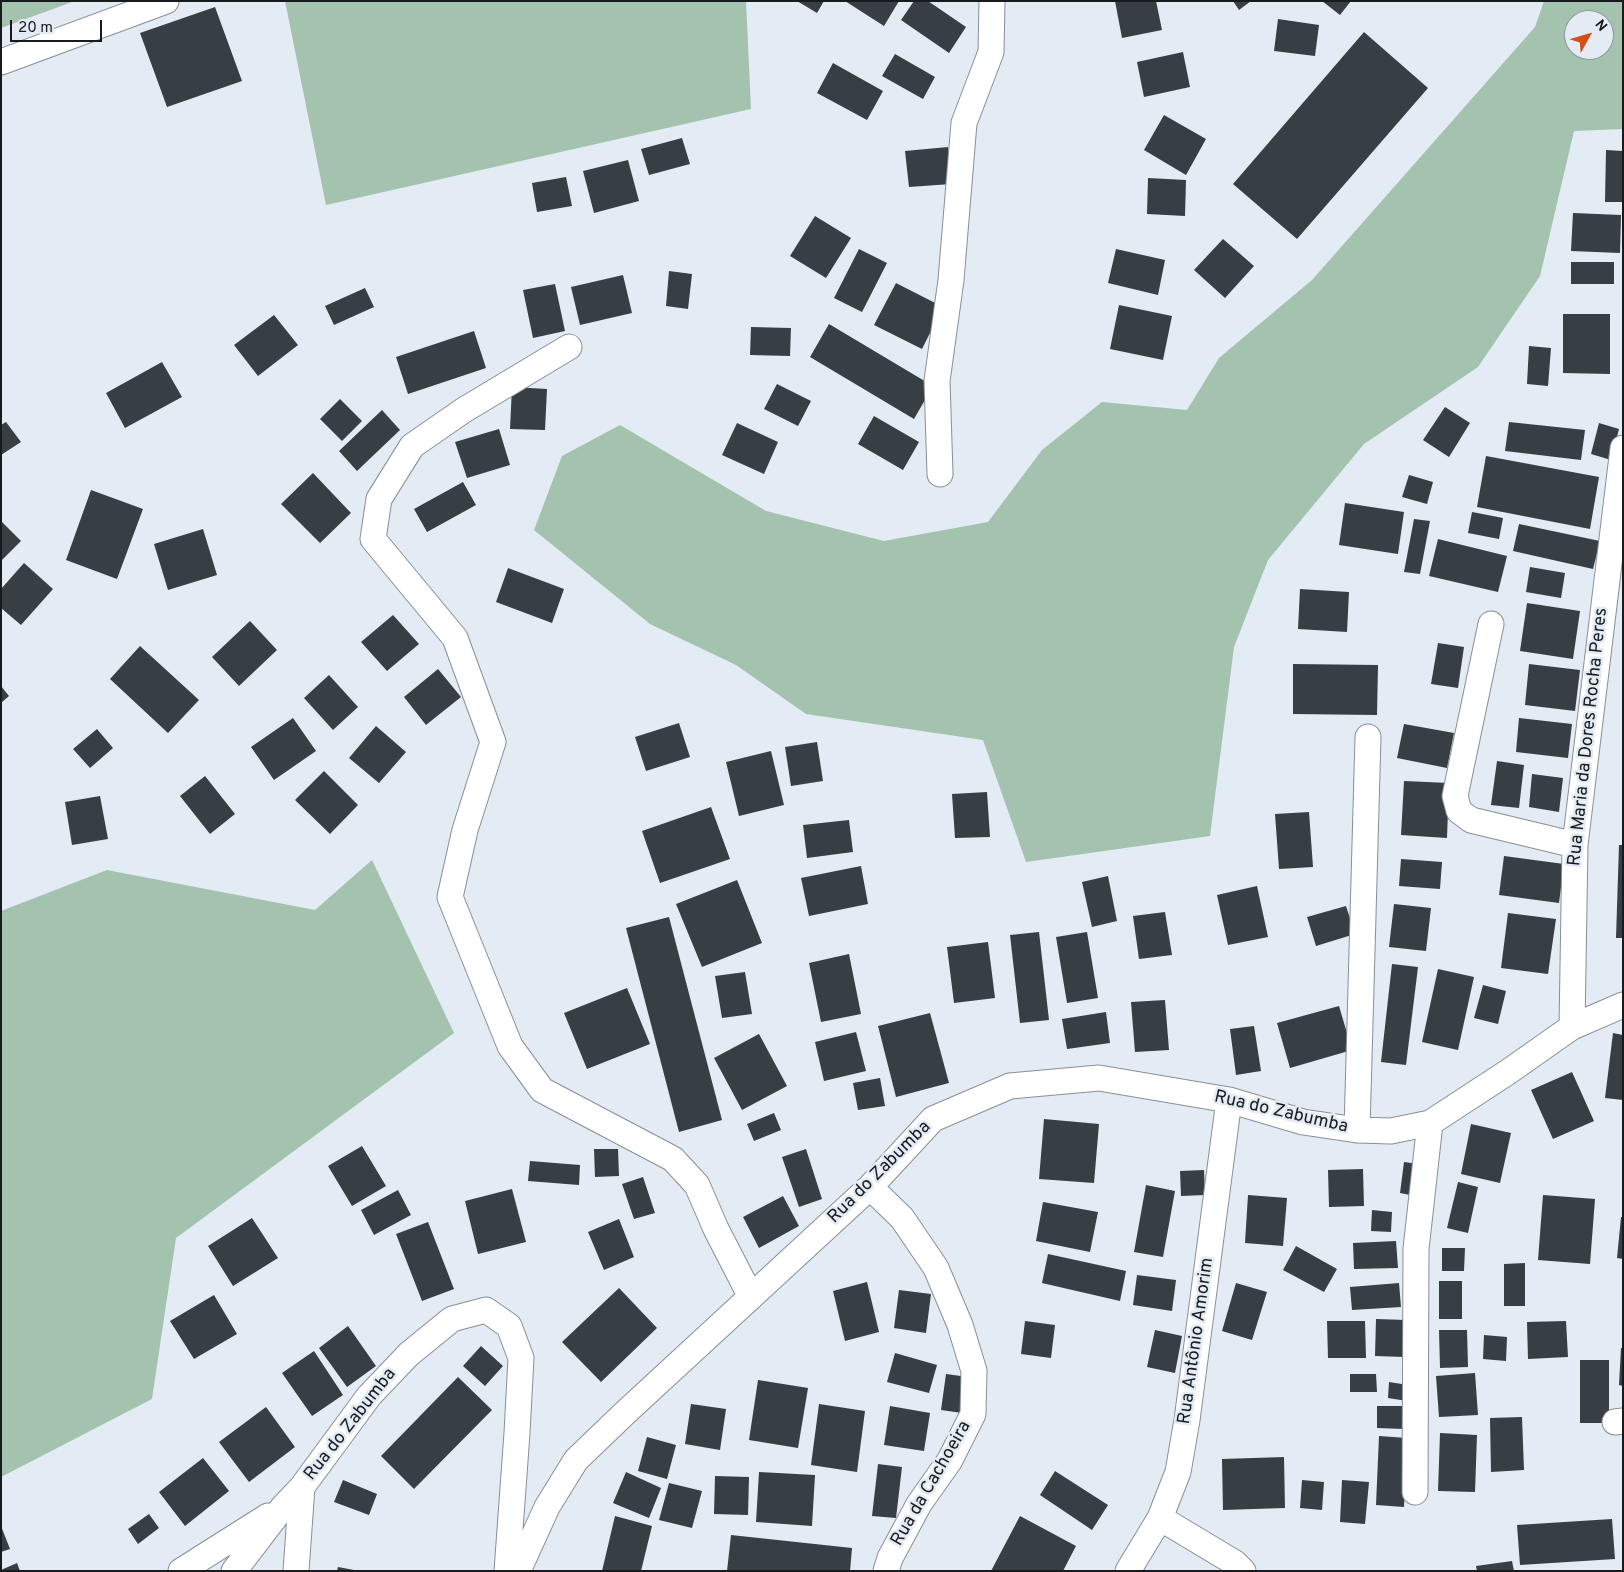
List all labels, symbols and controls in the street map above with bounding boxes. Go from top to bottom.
scale bar [12,10,105,42]
north arrow [1564,10,1614,60]
text: N [1590,17,1610,35]
text: 20 m [18,19,53,38]
street label: Rua Maria da Dores Rocha Peres [1565,607,1613,867]
street label: Rua do Zabumba [1212,1087,1350,1139]
street label: Rua do Zabumba [824,1117,936,1229]
street label: Rua Antônio Amorim [1175,1256,1219,1426]
street label: Rua do Zabumba [300,1365,402,1485]
street label: Rua da Cachoeira [887,1418,977,1550]

